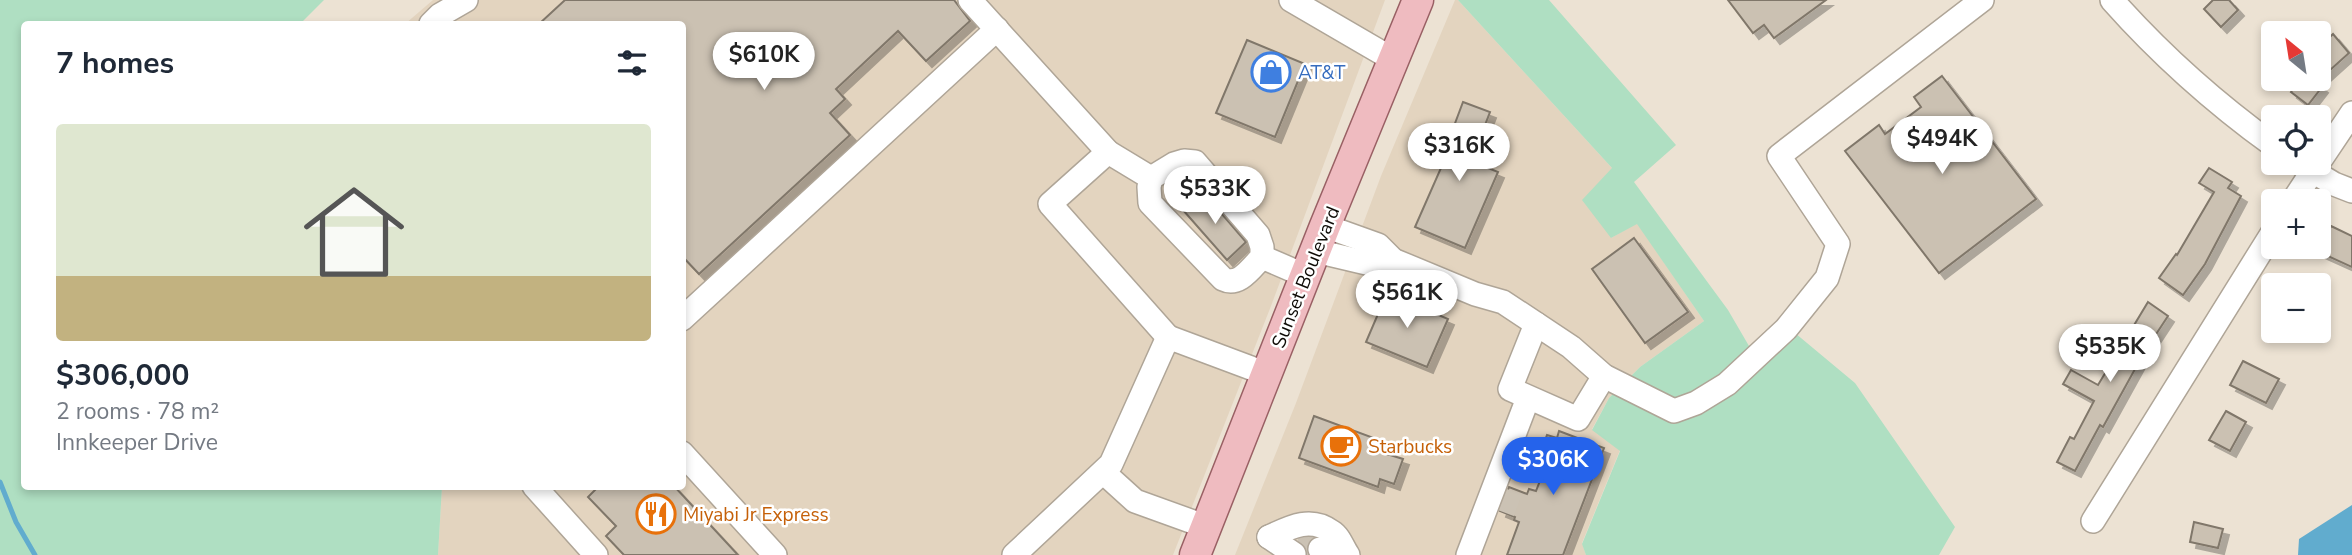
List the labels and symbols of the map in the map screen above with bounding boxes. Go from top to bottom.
north arrow [2261,21,2331,91]
pin: $610K [715,32,813,92]
shop icon: AT&T [1250,51,1292,93]
place label: AT&T [1298,60,1346,86]
pin: $494K [1893,116,1991,176]
pin: $316K [1410,124,1508,183]
pin: $533K [1166,166,1264,226]
street label: Sunset Boulevard [1266,203,1346,352]
pin: $561K [1358,270,1456,330]
pin: $535K [2061,324,2159,384]
cafe icon: Starbucks [1320,425,1362,467]
place label: Starbucks [1368,434,1452,460]
pin: $306K [1504,438,1602,497]
restaurant icon: Miyabi Jr Express [635,493,677,535]
place label: Miyabi Jr Express [683,502,829,528]

